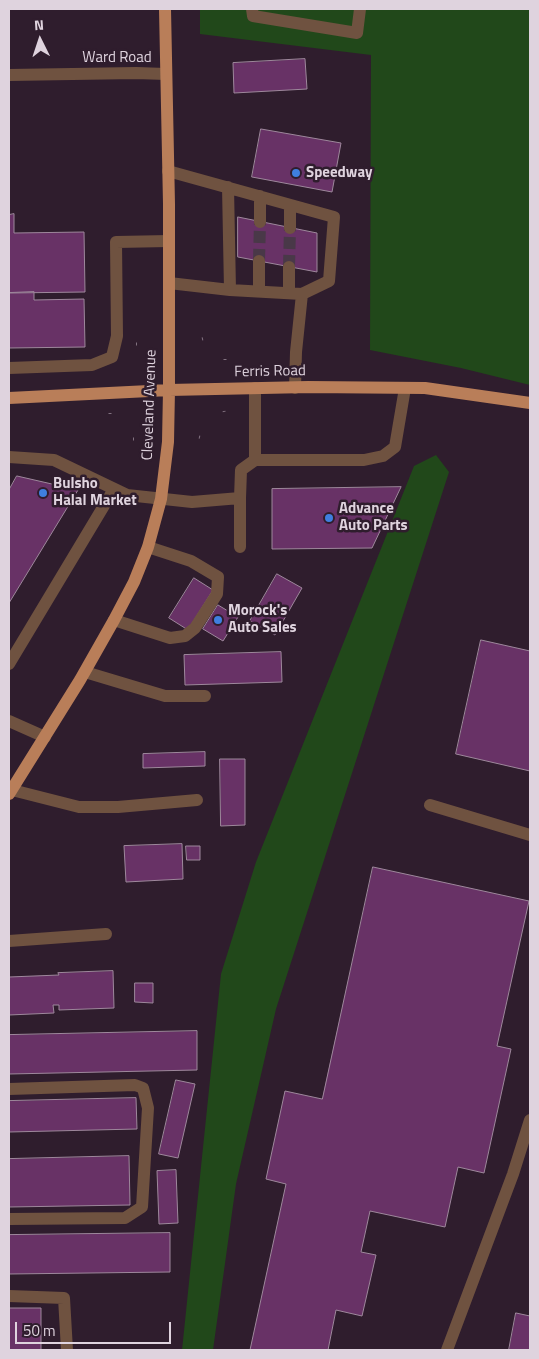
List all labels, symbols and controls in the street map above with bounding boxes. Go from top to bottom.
text: N [33,14,44,35]
north arrow [15,15,65,65]
street label: Ward Road [82,49,152,67]
place label: Speedway [306,164,372,182]
marker: Speedway [290,167,302,179]
street label: Cleveland Avenue [139,349,161,461]
street label: Ferris Road [234,362,306,382]
place label: Bulsho Halal Market [53,475,137,510]
marker: Bulsho Halal Market [37,487,49,499]
place label: Advance Auto Parts [339,500,408,535]
marker: Advance Auto Parts [323,512,335,524]
place label: Morock's Auto Sales [228,602,297,637]
marker: Morock's Auto Sales [212,614,224,626]
scale bar [18,1312,174,1344]
text: 50 m [23,1319,56,1342]

